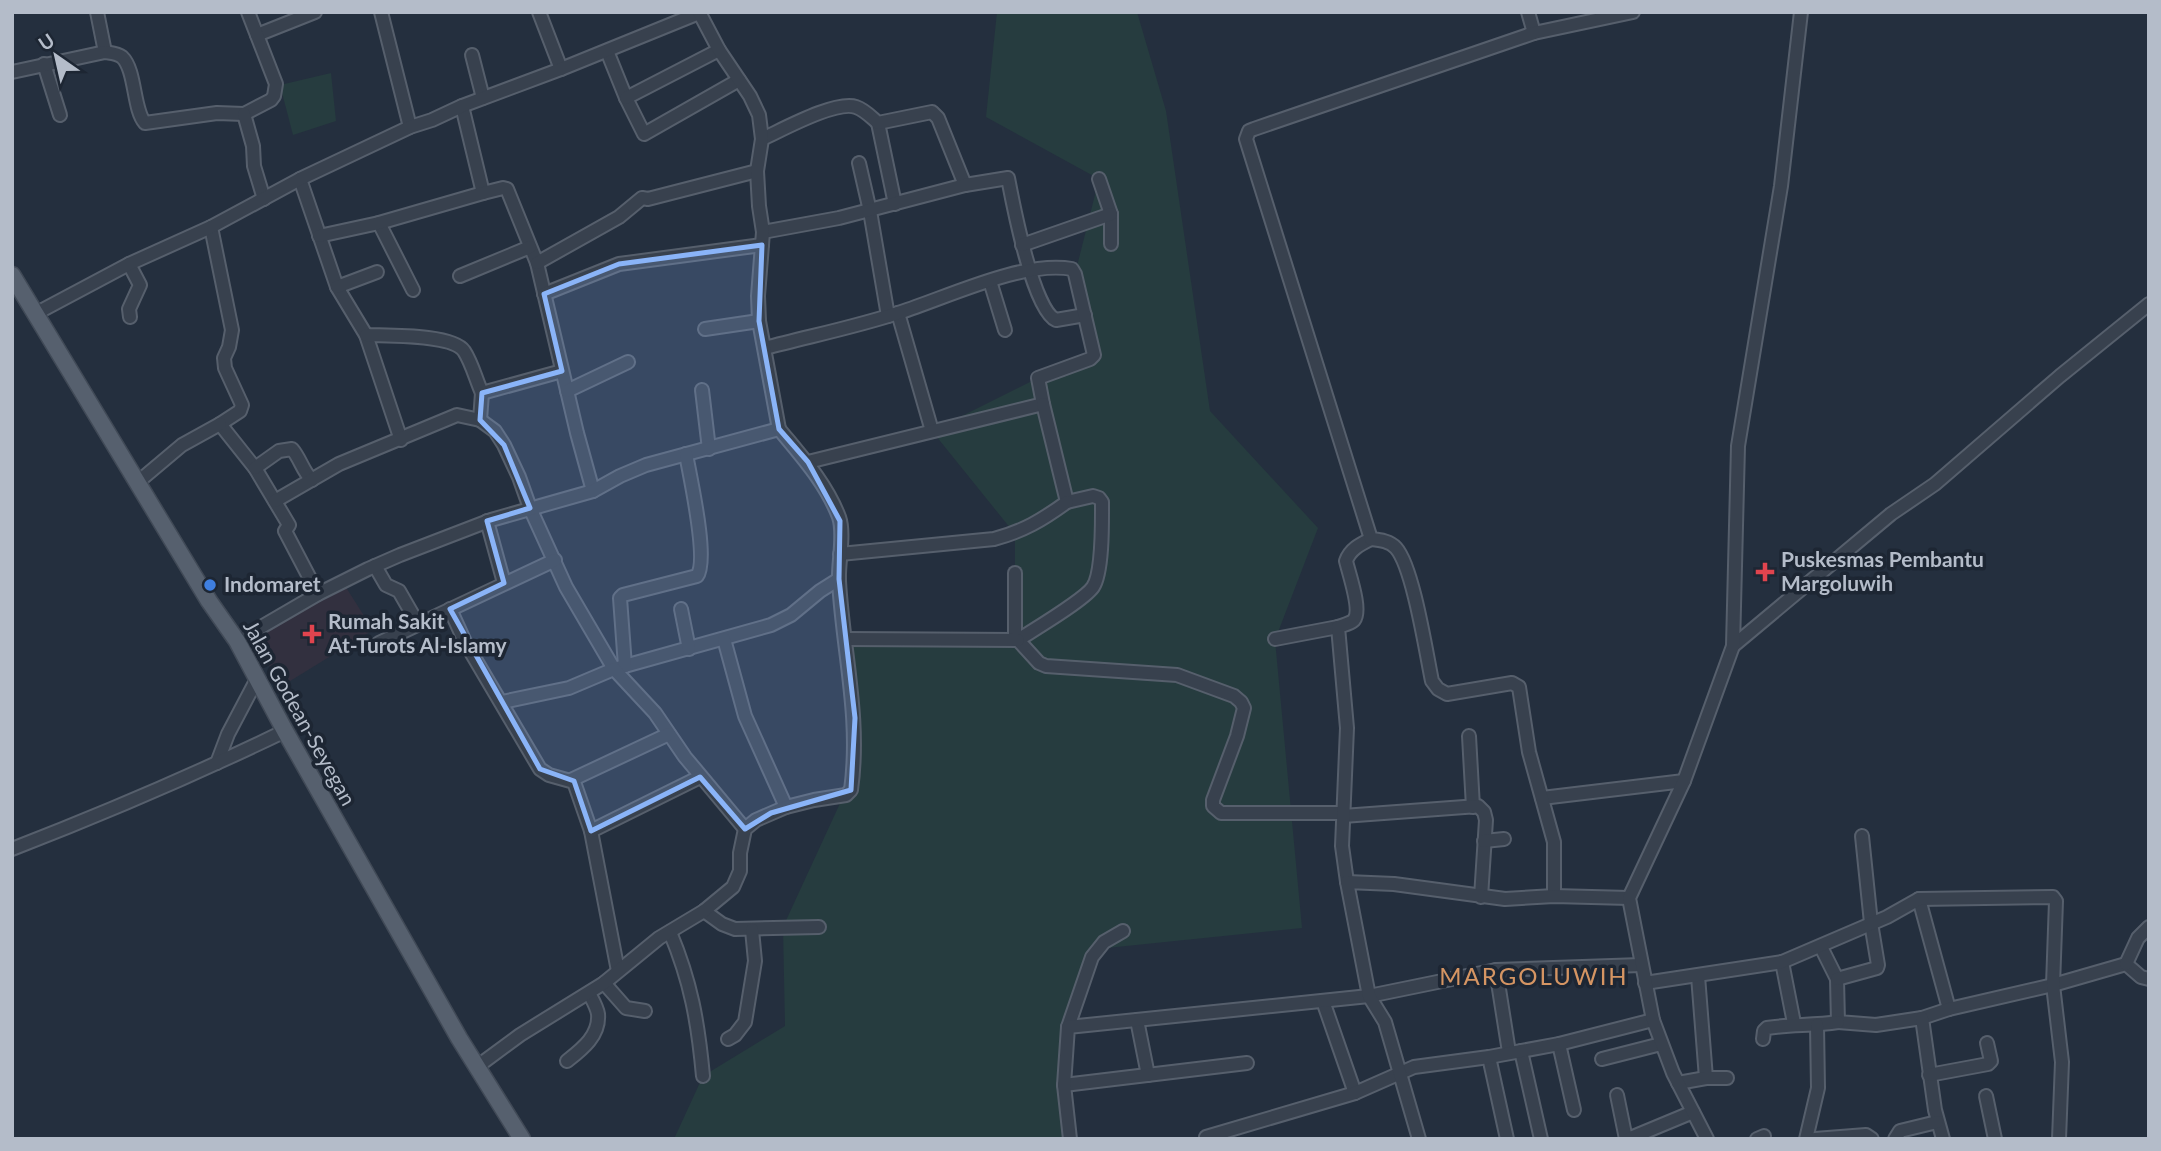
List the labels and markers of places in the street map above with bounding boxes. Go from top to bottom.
place label: Puskesmas Pembantu Margoluwih [1781,546,1984,595]
marker: Puskesmas Pembantu Margoluwih [1755,562,1775,582]
place label: Indomaret [224,571,321,596]
marker: Indomaret [202,577,218,593]
place label: Rumah Sakit At-Turots Al-Islamy [327,608,508,657]
marker: Rumah Sakit At-Turots Al-Islamy [302,624,322,644]

